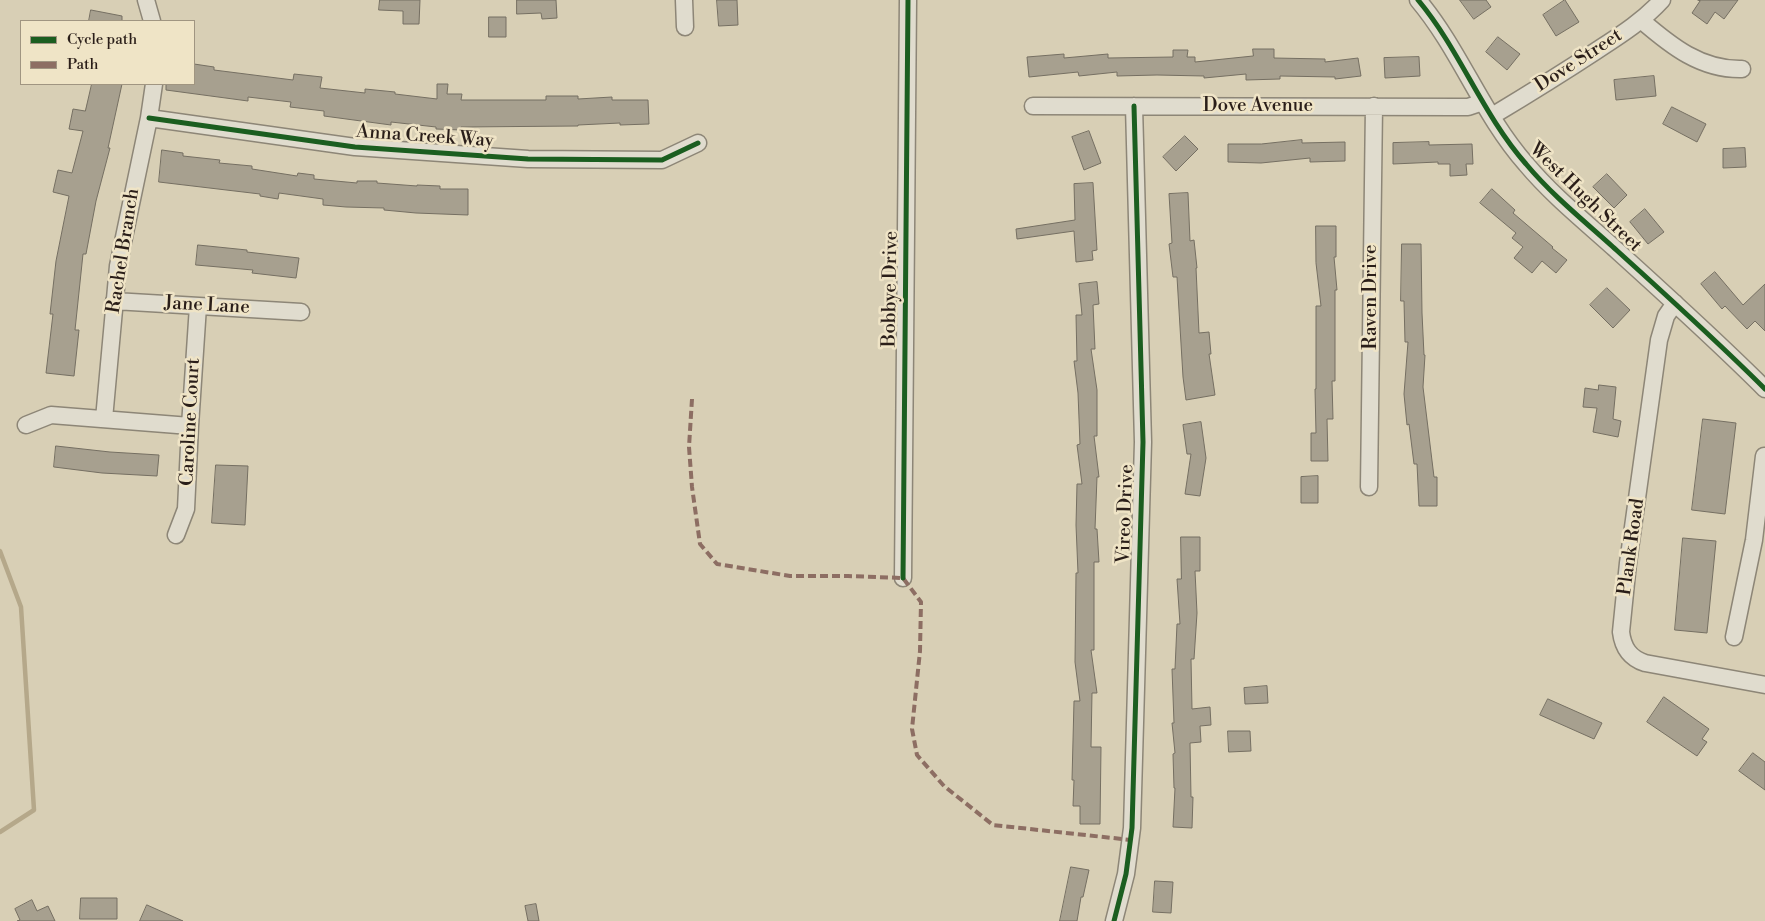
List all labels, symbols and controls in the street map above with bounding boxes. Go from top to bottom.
legend [20,20,195,85]
street label: Dove Street [1531,24,1627,98]
text: Cycle path [67,30,137,49]
text: Path [67,55,99,74]
street label: Dove Avenue [1203,95,1313,117]
street label: Anna Creek Way [355,121,495,153]
street label: West Hugh Street [1524,139,1646,257]
street label: Rachel Branch [103,187,145,315]
street label: Bobbye Drive [879,231,903,347]
street label: Raven Drive [1360,244,1382,350]
street label: Jane Lane [164,292,250,320]
street label: Caroline Court [176,357,206,487]
street label: Vireo Drive [1113,464,1139,564]
street label: Plank Road [1614,497,1650,597]

